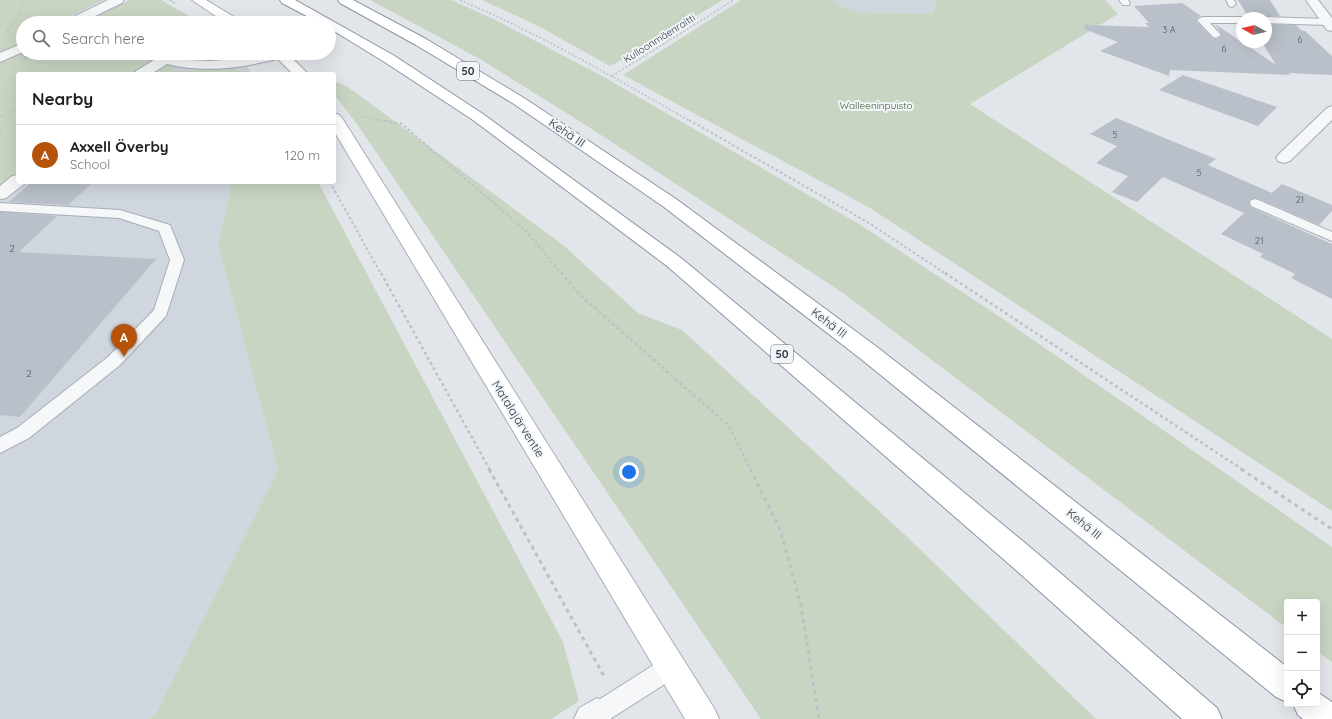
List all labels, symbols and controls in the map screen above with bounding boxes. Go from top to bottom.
street label: Kulloonmäenraitti [621,11,698,66]
north arrow [1236,12,1272,48]
search box [16,16,336,60]
house number: 3 A [1163,24,1176,35]
icon: search [30,27,52,49]
text: Search here [62,29,145,48]
house number: 6 [1298,34,1303,45]
house number: 6 [1222,43,1227,54]
road number: 50 [457,62,479,80]
text: Nearby [32,88,93,109]
park label: Walleeninpuisto [839,99,913,112]
street label: Kehä III [546,115,588,150]
house number: 5 [1113,129,1118,140]
text: Axxell Överby [70,137,169,156]
text: A [41,147,49,163]
text: 120 m [285,147,320,163]
text: School [70,156,110,172]
house number: 5 [1197,167,1202,178]
house number: 21 [1296,194,1304,205]
house number: 21 [1254,234,1264,247]
house number: 2 [9,242,15,255]
street label: Kehä III [808,304,850,341]
pin: A [111,324,137,357]
road number: 50 [771,345,793,363]
house number: 2 [26,367,32,380]
street label: Matalajärventie [489,378,548,460]
your location [619,462,639,482]
street label: Kehä III [1064,505,1105,542]
map controls [1284,599,1320,707]
button: + [1284,599,1320,635]
button: − [1284,635,1320,671]
button: locate [1284,671,1320,707]

